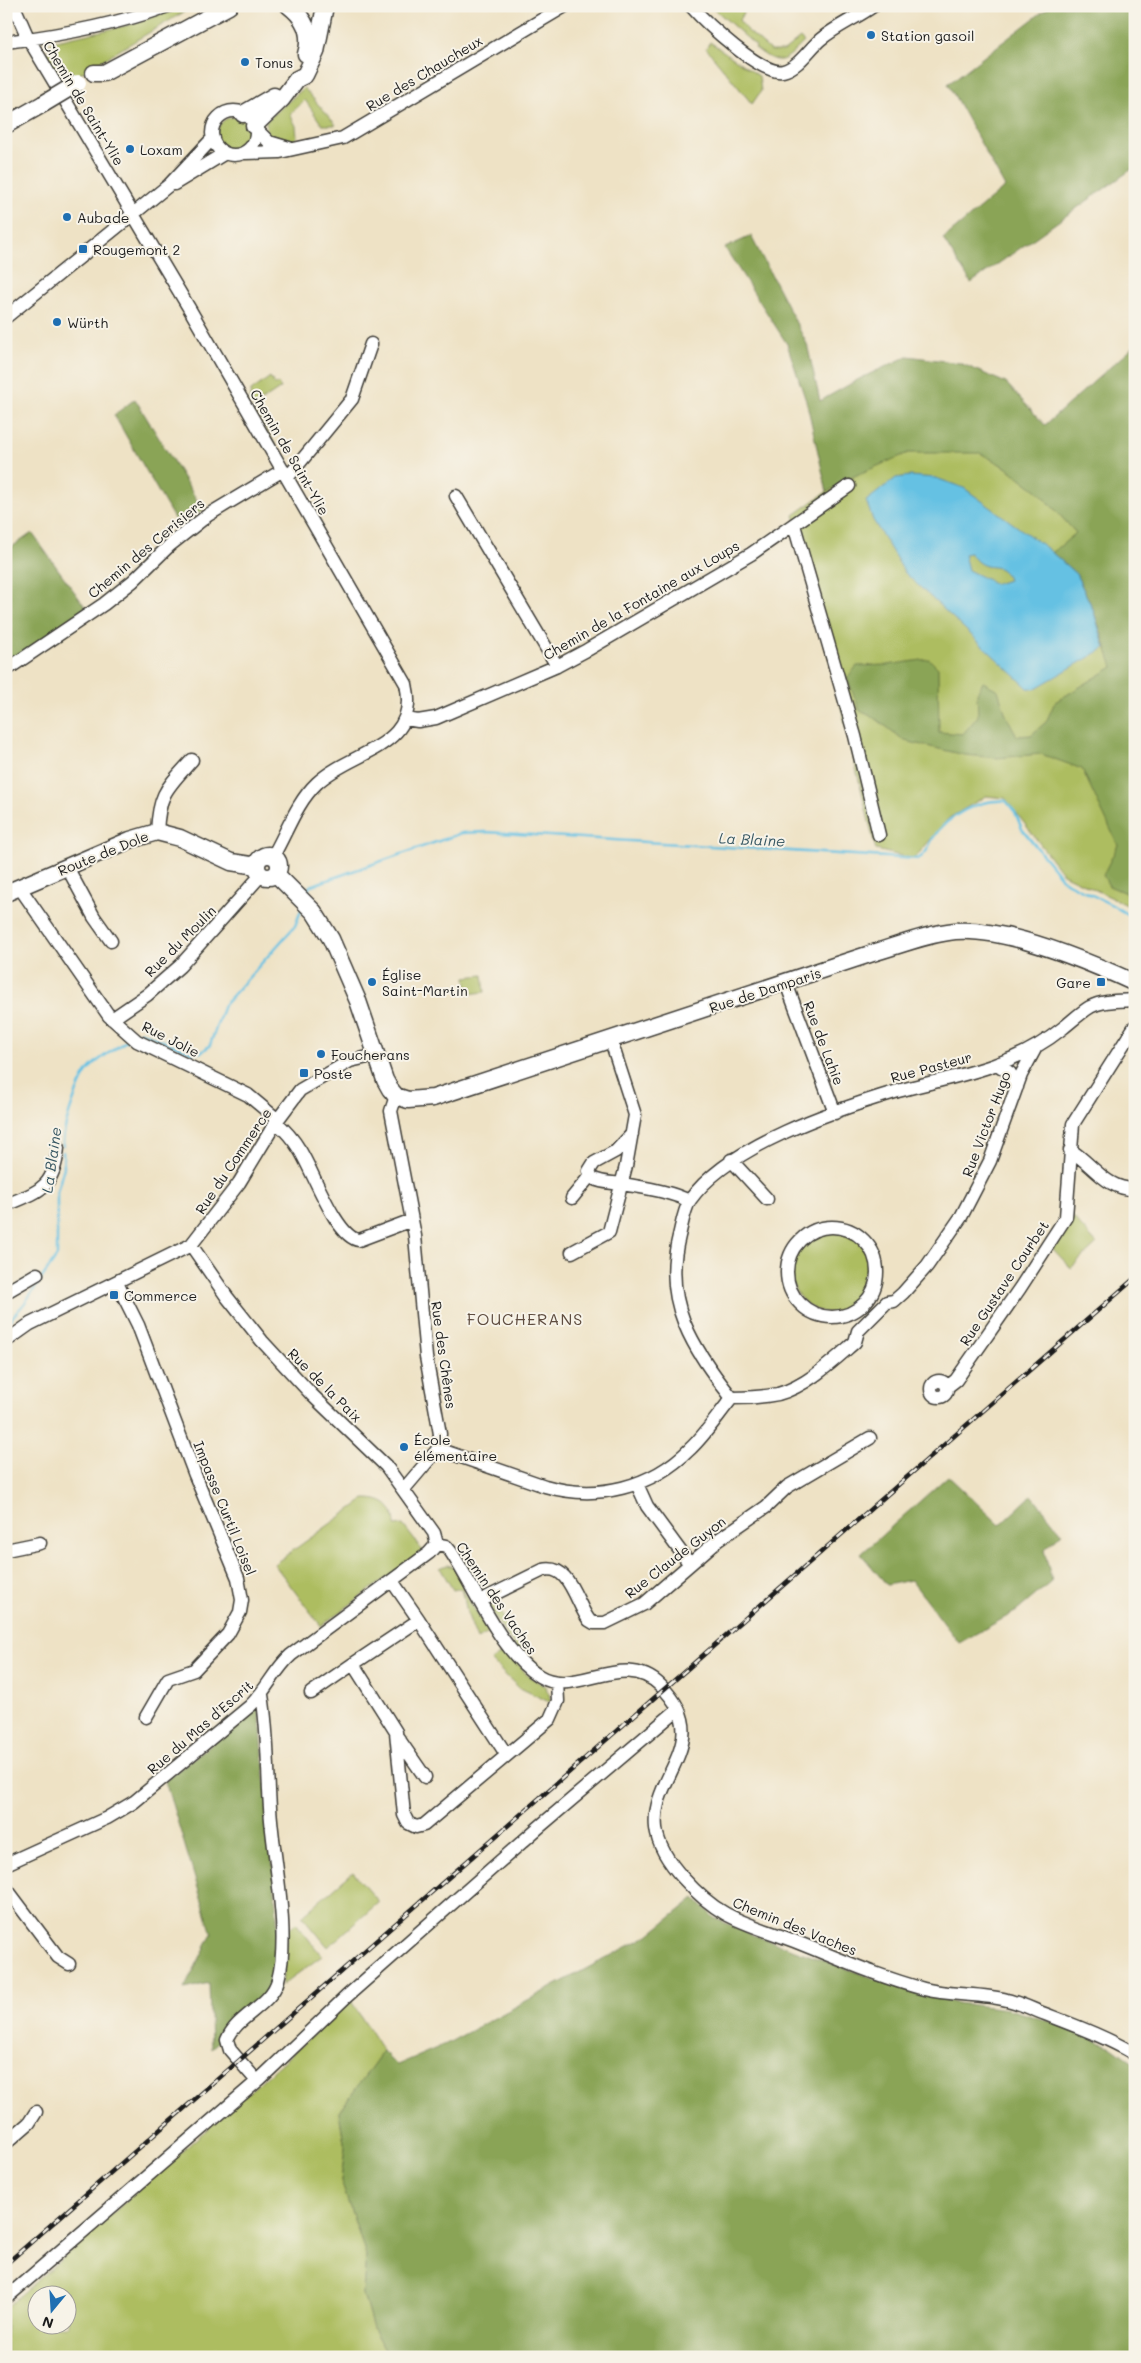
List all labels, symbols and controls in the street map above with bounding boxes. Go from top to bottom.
place label: Station gasoil [881,26,975,45]
marker: Station gasoil [865,29,877,41]
street label: Rue des Chaucheux [362,31,486,115]
street label: Chemin de Saint-Ylie [39,37,129,169]
place label: Tonus [255,53,293,72]
marker: Tonus [239,56,251,68]
place label: Loxam [140,140,183,159]
marker: Loxam [124,143,136,155]
place label: Aubade [77,208,130,227]
marker: Aubade [61,211,73,223]
place label: Rougemont 2 [93,240,180,259]
marker: Rougemont 2 [77,243,89,255]
place label: Würth [67,313,108,332]
marker: Würth [51,316,63,328]
street label: Chemin de Saint-Ylie [246,385,334,519]
street label: Chemin des Cerisiers [84,494,208,602]
street label: Chemin de la Fontaine aux Loups [539,536,743,664]
street label: Route de Dole [55,826,151,880]
water label: La Blaine [718,827,786,851]
street label: Rue du Moulin [140,901,220,981]
street label: Rue de Damparis [707,963,823,1017]
place label: Église Saint-Martin [382,965,468,1000]
place label: Gare [1056,973,1091,992]
marker: Église Saint-Martin [366,976,378,988]
marker: Gare [1095,976,1107,988]
street label: Rue de Lahie [799,998,849,1088]
street label: Rue Jolie [139,1016,203,1062]
place label: Foucherans [331,1045,410,1064]
street label: Rue Pasteur [888,1047,974,1087]
marker: Foucherans [315,1048,327,1060]
place label: Poste [314,1064,353,1083]
marker: Poste [298,1067,310,1079]
street label: Rue Victor Hugo [957,1069,1015,1179]
street label: Rue du Commerce [190,1104,276,1218]
water label: La Blaine [36,1126,66,1194]
street label: Rue Gustave Courbet [955,1217,1053,1349]
place label: Commerce [124,1286,197,1305]
marker: Commerce [108,1289,120,1301]
street label: Rue des Chênes [427,1300,461,1410]
district label: FOUCHERANS [467,1308,583,1329]
street label: Rue de la Paix [284,1344,366,1426]
place label: École élémentaire [414,1430,497,1465]
street label: Impasse Curtil Loisel [189,1438,261,1578]
marker: École élémentaire [398,1441,410,1453]
street label: Rue Claude Guyon [621,1512,729,1602]
street label: Chemin des Vaches [452,1538,542,1658]
street label: Rue du Mas d'Escrit [143,1676,257,1778]
street label: Chemin des Vaches [730,1892,860,1960]
north arrow [28,2286,78,2336]
text: N [40,2312,56,2334]

